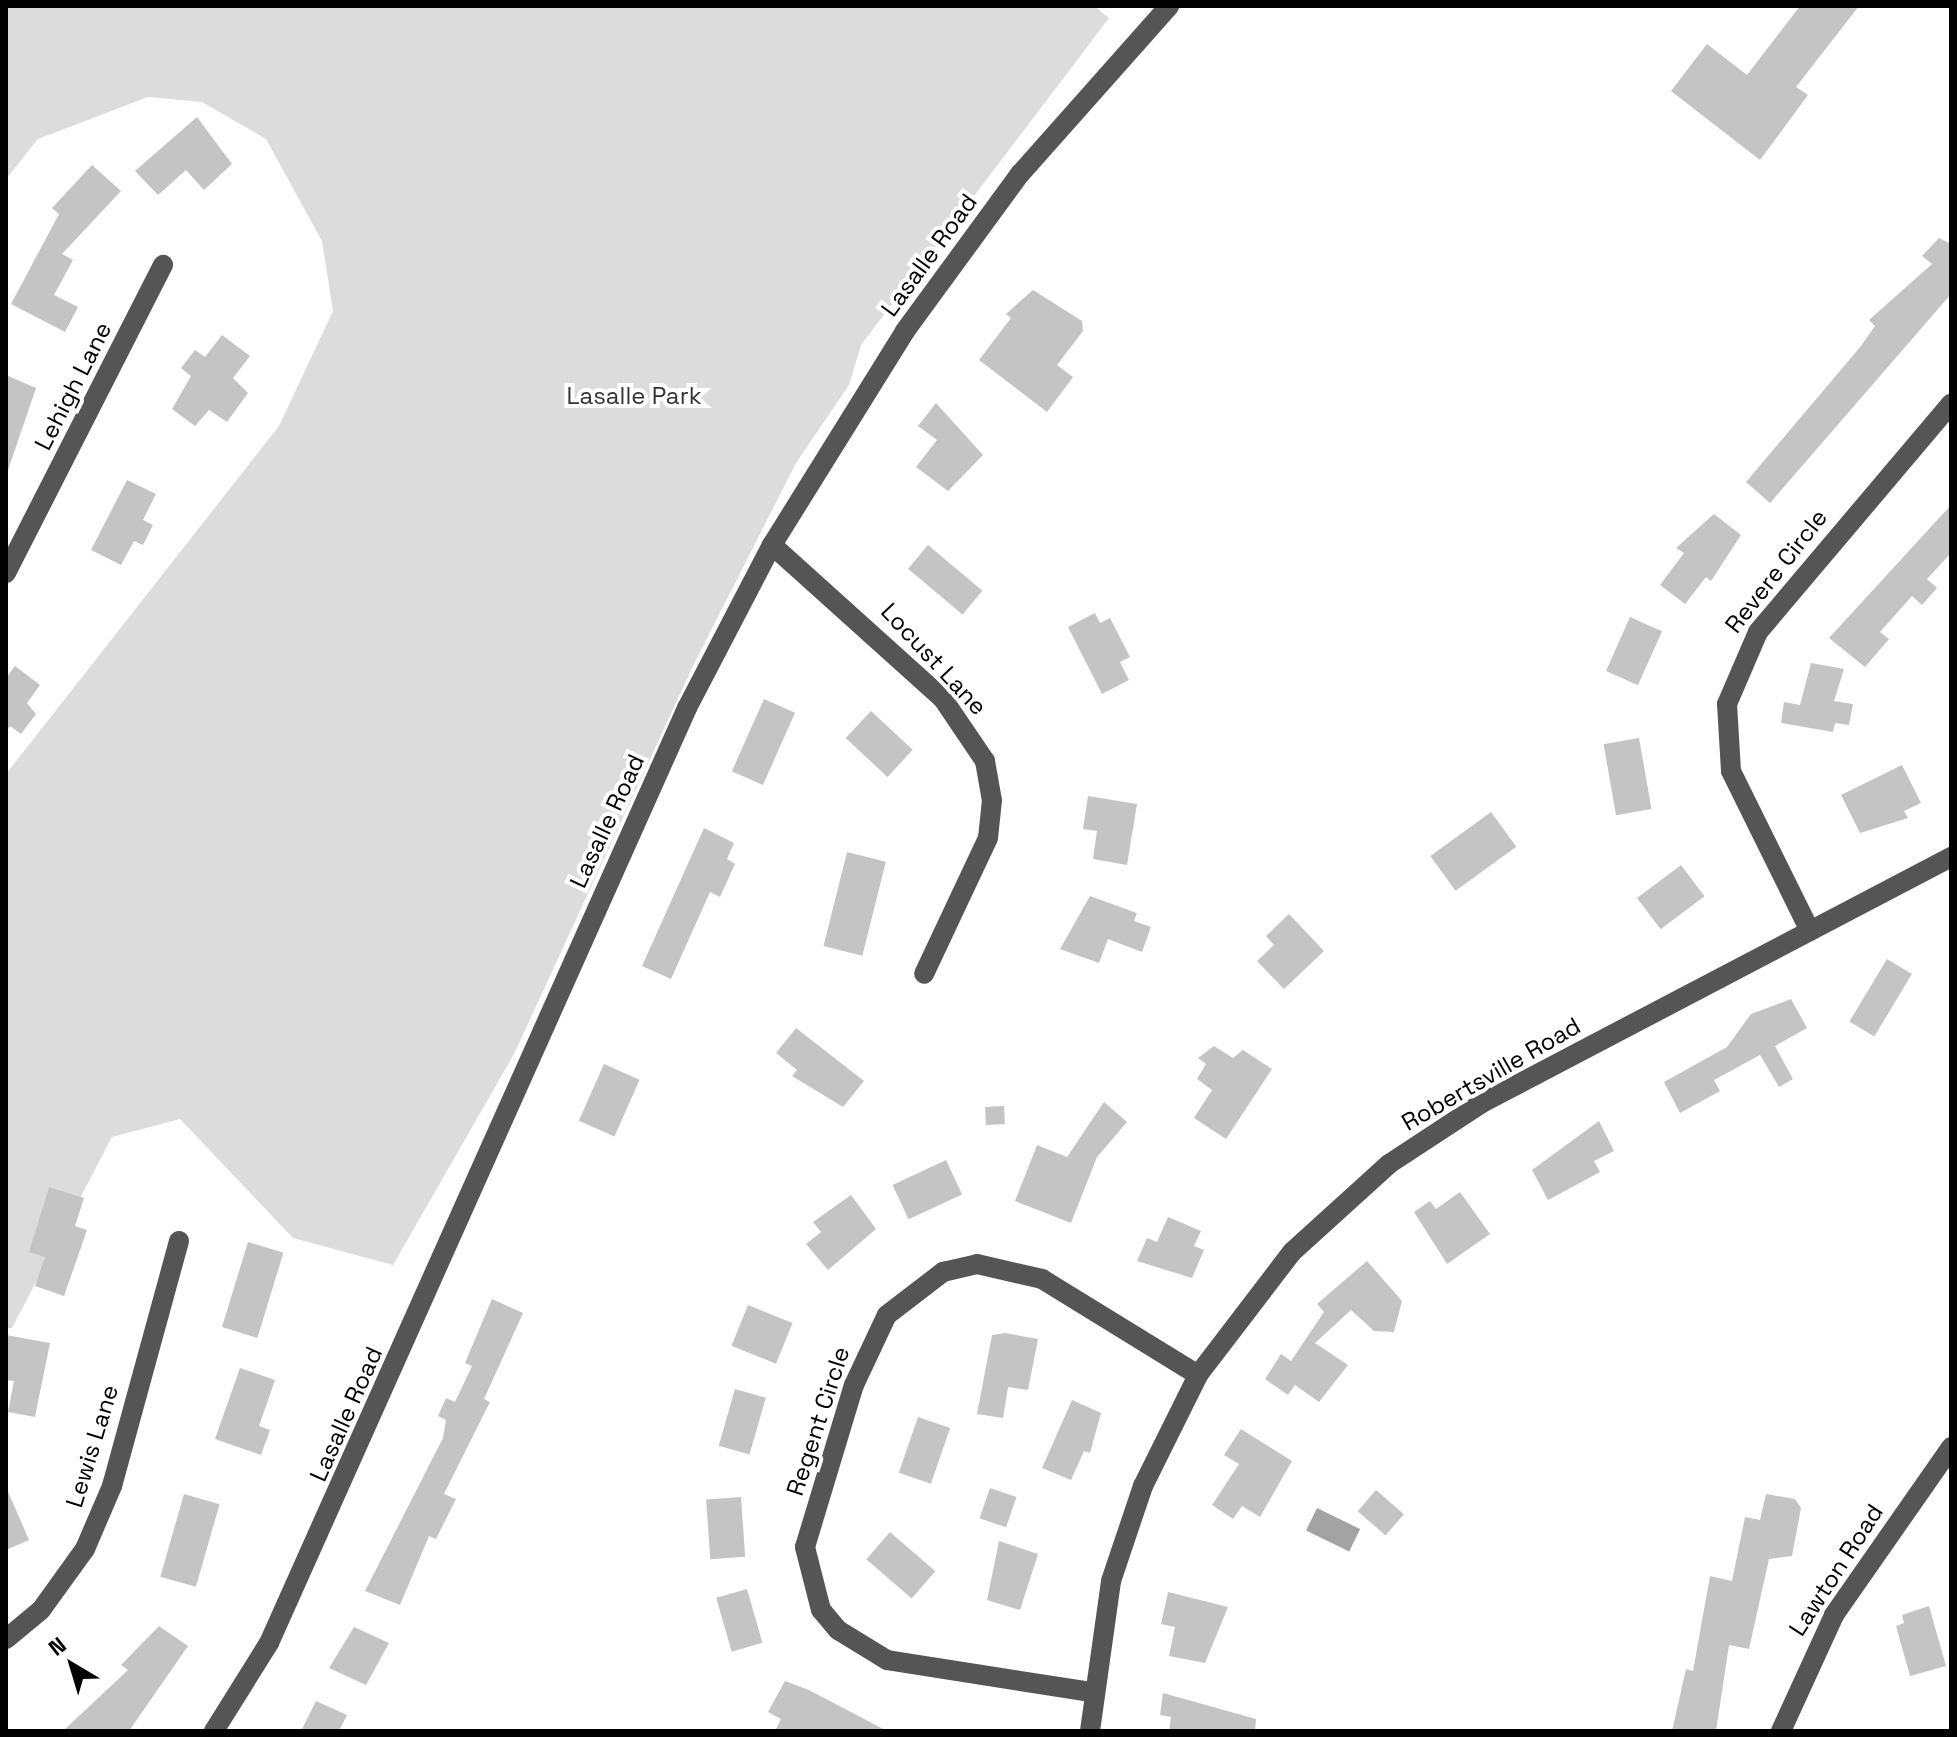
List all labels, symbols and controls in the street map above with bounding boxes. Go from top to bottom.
street label: Lasalle Road [875,188,983,322]
street label: Lehigh Lane [28,317,118,455]
park label: Lasalle Park [566,382,702,410]
street label: Revere Circle [1719,503,1833,639]
street label: Locust Lane [875,597,993,721]
street label: Lasalle Road [563,750,651,892]
street label: Robertsville Road [1396,1011,1586,1137]
street label: Lasalle Road [304,1342,388,1486]
street label: Regent Circle [780,1343,856,1499]
street label: Lewis Lane [60,1381,124,1511]
street label: Lawton Road [1783,1499,1889,1641]
north arrow [32,1625,112,1705]
text: N [43,1631,72,1662]

